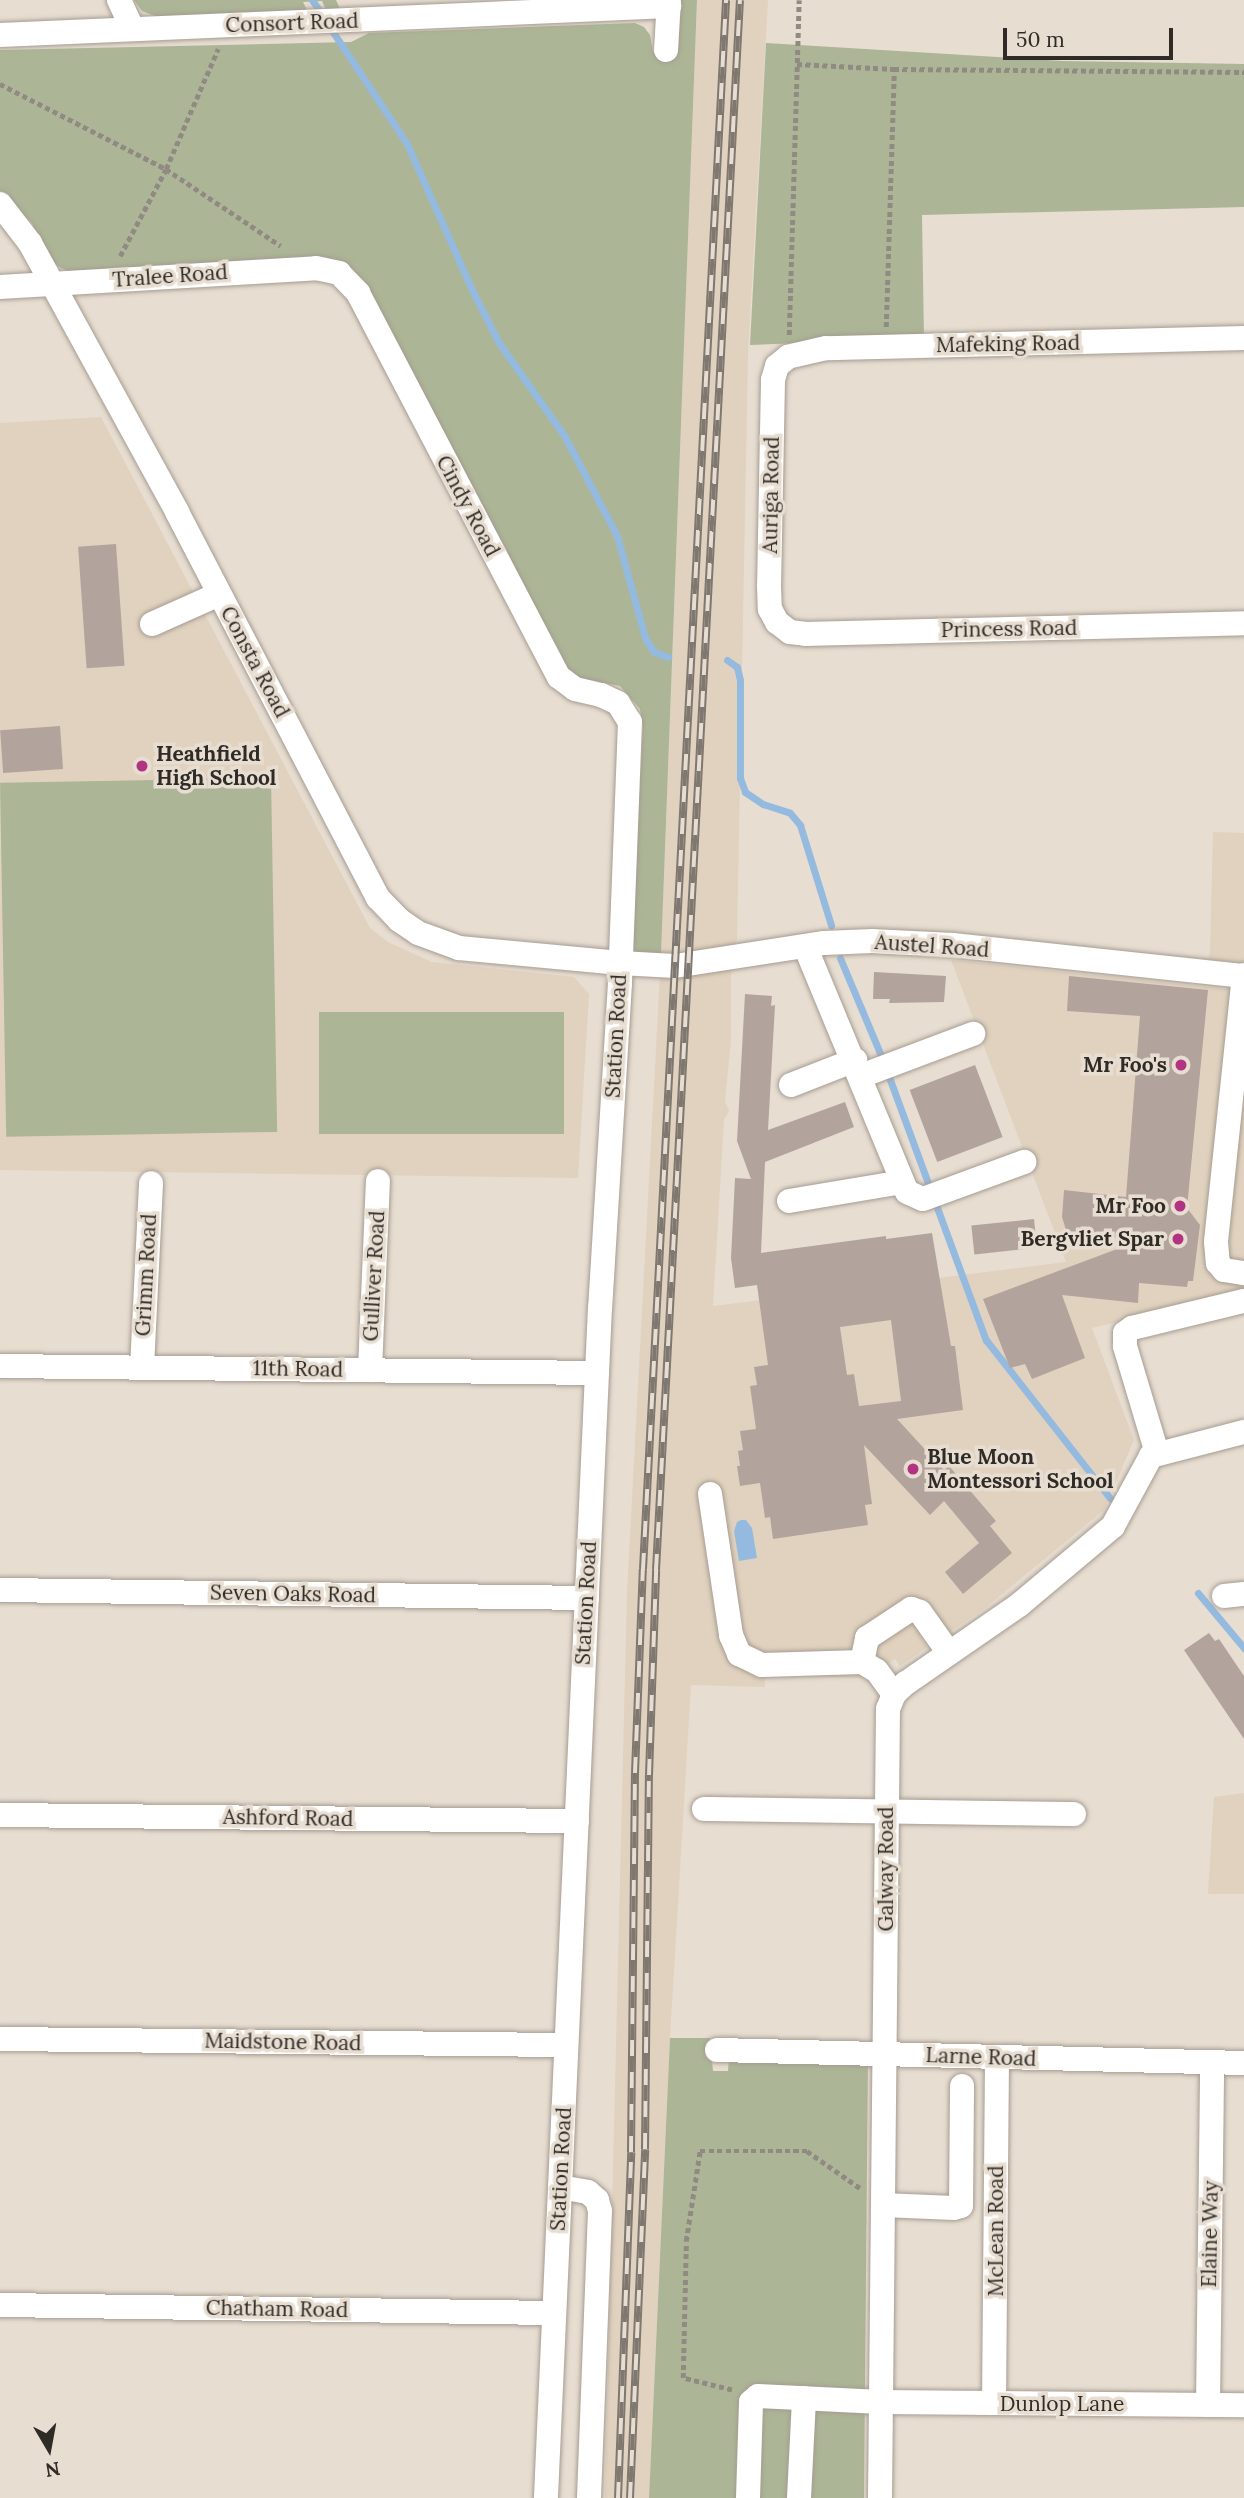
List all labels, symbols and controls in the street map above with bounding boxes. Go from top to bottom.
street label: Consort Road [225,8,359,38]
scale bar [1006,14,1176,58]
text: 50 m [1016,26,1065,53]
street label: Tralee Road [112,259,228,293]
street label: Mafeking Road [936,330,1080,358]
street label: Auriga Road [757,436,785,554]
street label: Cindy Road [431,451,505,561]
street label: Consta Road [215,602,295,722]
street label: Princess Road [940,615,1078,643]
place label: Heathfield High School [156,741,276,791]
marker: Heathfield High School [134,758,150,774]
street label: Austel Road [874,929,990,963]
street label: Station Road [600,973,632,1099]
place label: Mr Foo's [1083,1052,1167,1078]
marker: Mr Foo's [1173,1057,1189,1073]
place label: Mr Foo [1095,1193,1166,1219]
marker: Mr Foo [1172,1198,1188,1214]
street label: Gulliver Road [358,1210,390,1342]
street label: Grimm Road [130,1213,162,1337]
place label: Bergvliet Spar [1020,1226,1164,1252]
marker: Bergvliet Spar [1170,1231,1186,1247]
street label: 11th Road [253,1356,343,1382]
place label: Blue Moon Montessori School [927,1444,1114,1494]
marker: Blue Moon Montessori School [905,1461,921,1477]
street label: Station Road [570,1540,602,1666]
street label: Seven Oaks Road [210,1580,376,1608]
street label: Ashford Road [223,1804,353,1832]
street label: Galway Road [873,1807,899,1931]
street label: Maidstone Road [204,2028,362,2056]
street label: Larne Road [925,2042,1037,2072]
street label: Station Road [545,2106,577,2232]
street label: McLean Road [983,2165,1009,2297]
street label: Elaine Way [1196,2180,1224,2288]
street label: Chatham Road [206,2295,348,2323]
street label: Dunlop Lane [1000,2391,1124,2417]
north arrow [14,2414,84,2484]
text: N [43,2457,62,2483]

